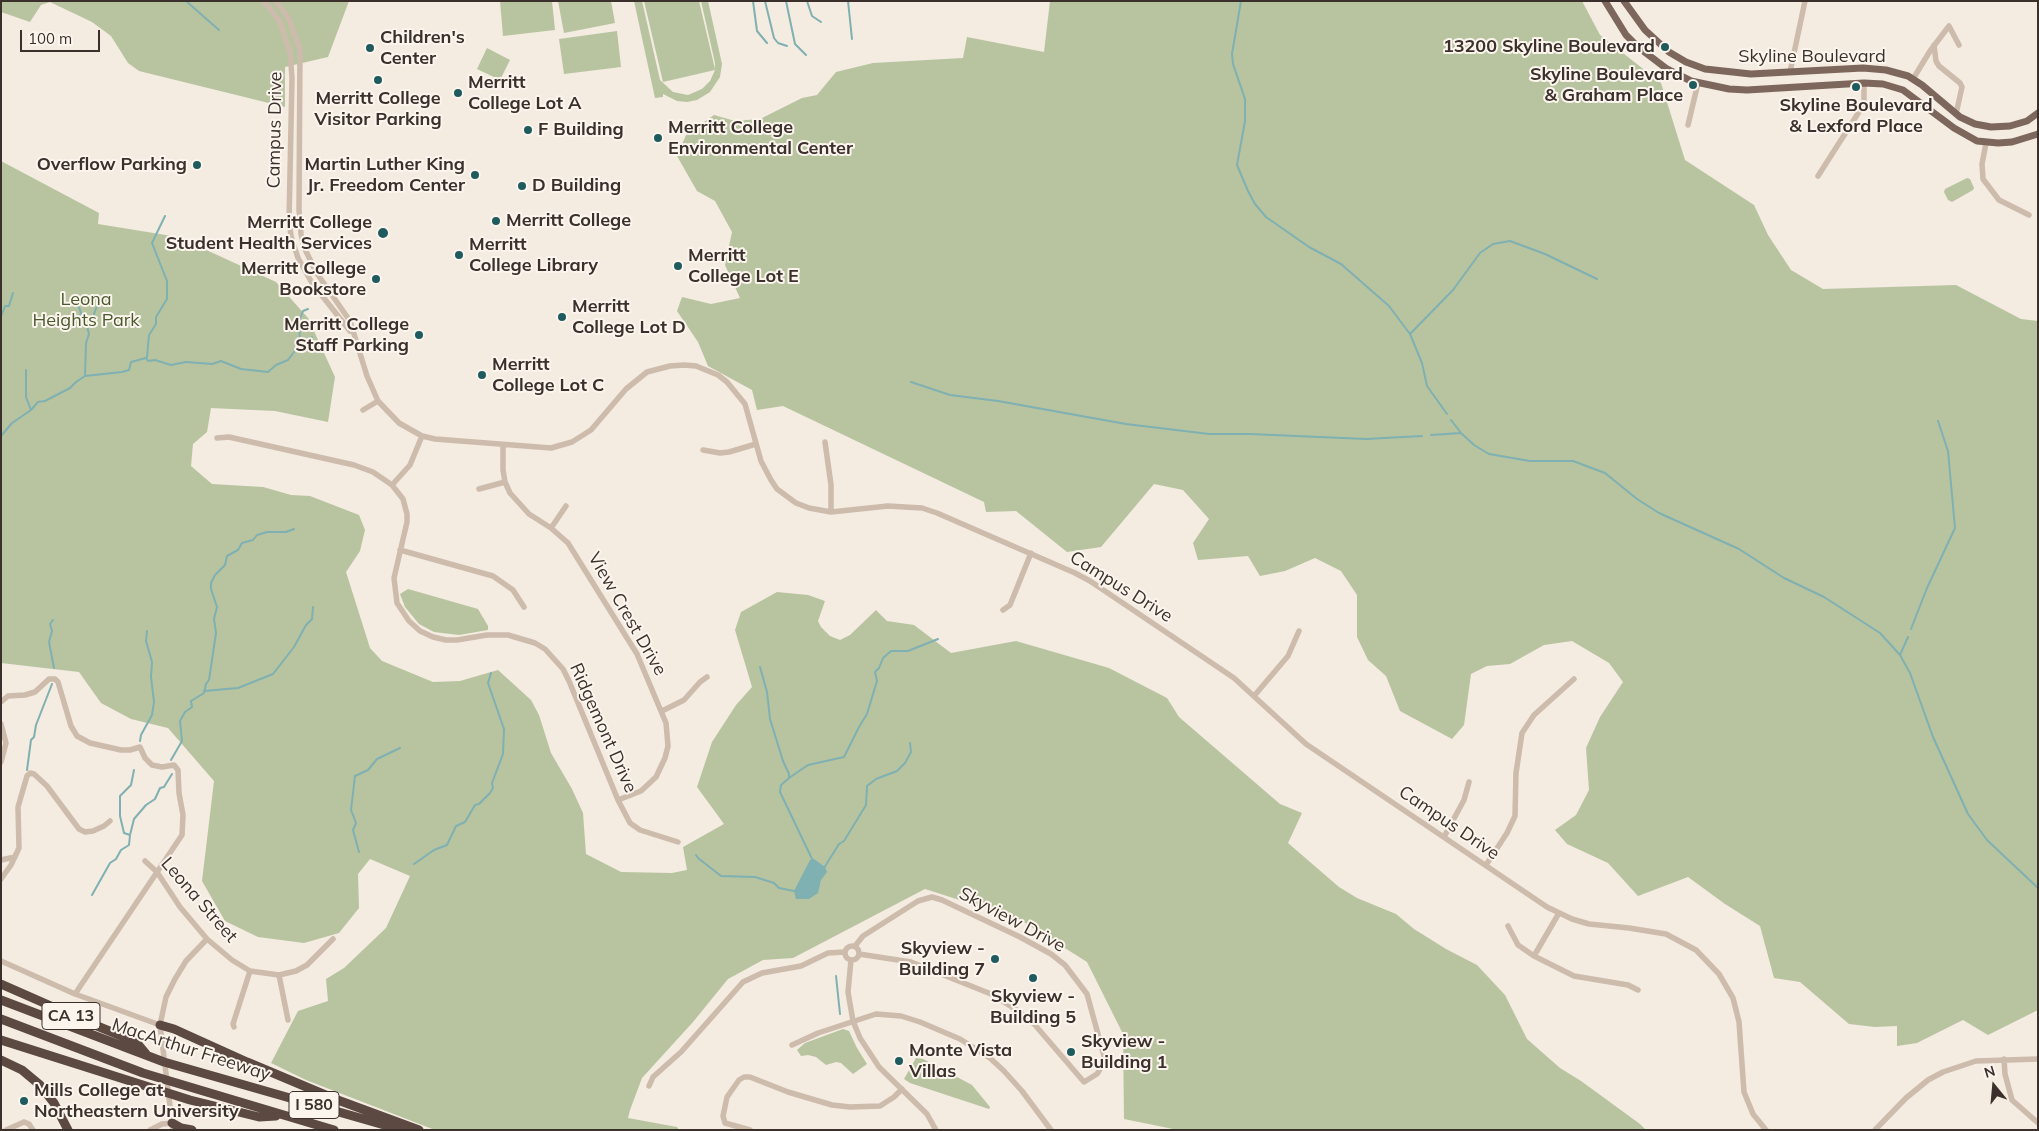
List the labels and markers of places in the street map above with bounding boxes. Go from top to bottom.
place label: Children's Center [380,27,465,70]
place label: 13200 Skyline Boulevard [1443,36,1655,58]
marker: 13200 Skyline Boulevard [1659,41,1671,53]
marker: Children's Center [364,42,376,54]
place label: Skyline Boulevard & Graham Place [1530,64,1683,106]
place label: Merritt College Lot A [468,72,581,115]
marker: Merritt College Visitor Parking [372,74,384,86]
marker: Skyline Boulevard & Graham Place [1687,79,1699,91]
marker: Skyline Boulevard & Lexford Place [1850,81,1862,93]
marker: Merritt College Lot A [452,87,464,99]
place label: Merritt College Visitor Parking [314,88,442,130]
place label: Skyline Boulevard & Lexford Place [1779,95,1933,138]
place label: Merritt College Environmental Center [668,117,853,160]
place label: F Building [538,119,624,141]
marker: F Building [522,124,534,136]
marker: Merritt College Environmental Center [652,132,664,144]
place label: Overflow Parking [37,154,187,176]
place label: Martin Luther King Jr. Freedom Center [304,154,465,196]
marker: Overflow Parking [191,159,203,171]
marker: Martin Luther King Jr. Freedom Center [469,169,481,181]
place label: D Building [532,175,621,197]
marker: D Building [516,180,528,192]
place label: Merritt College [506,210,631,232]
place label: Merritt College Student Health Services [166,212,372,254]
marker: Merritt College [490,215,502,227]
marker: Merritt College Student Health Services [376,226,390,240]
place label: Merritt College Library [469,234,598,276]
place label: Merritt College Lot E [688,245,799,288]
marker: Merritt College Library [453,249,465,261]
place label: Merritt College Bookstore [241,258,366,300]
marker: Merritt College Lot E [672,260,684,272]
marker: Merritt College Bookstore [370,273,382,285]
place label: Merritt College Lot D [572,296,686,338]
marker: Merritt College Lot D [556,311,568,323]
place label: Merritt College Staff Parking [284,314,409,356]
marker: Merritt College Staff Parking [413,329,425,341]
place label: Merritt College Lot C [492,354,604,396]
marker: Merritt College Lot C [476,369,488,381]
place label: Skyview - Building 7 [899,938,985,981]
marker: Skyview - Building 7 [989,953,1001,965]
marker: Skyview - Building 5 [1027,972,1039,984]
place label: Skyview - Building 5 [990,986,1076,1028]
place label: Skyview - Building 1 [1081,1031,1167,1074]
place label: Monte Vista Villas [909,1040,1012,1082]
marker: Skyview - Building 1 [1065,1046,1077,1058]
marker: Monte Vista Villas [893,1055,905,1067]
place label: Mills College at Northeastern University [34,1080,239,1122]
marker: Mills College at Northeastern University [18,1095,30,1107]

